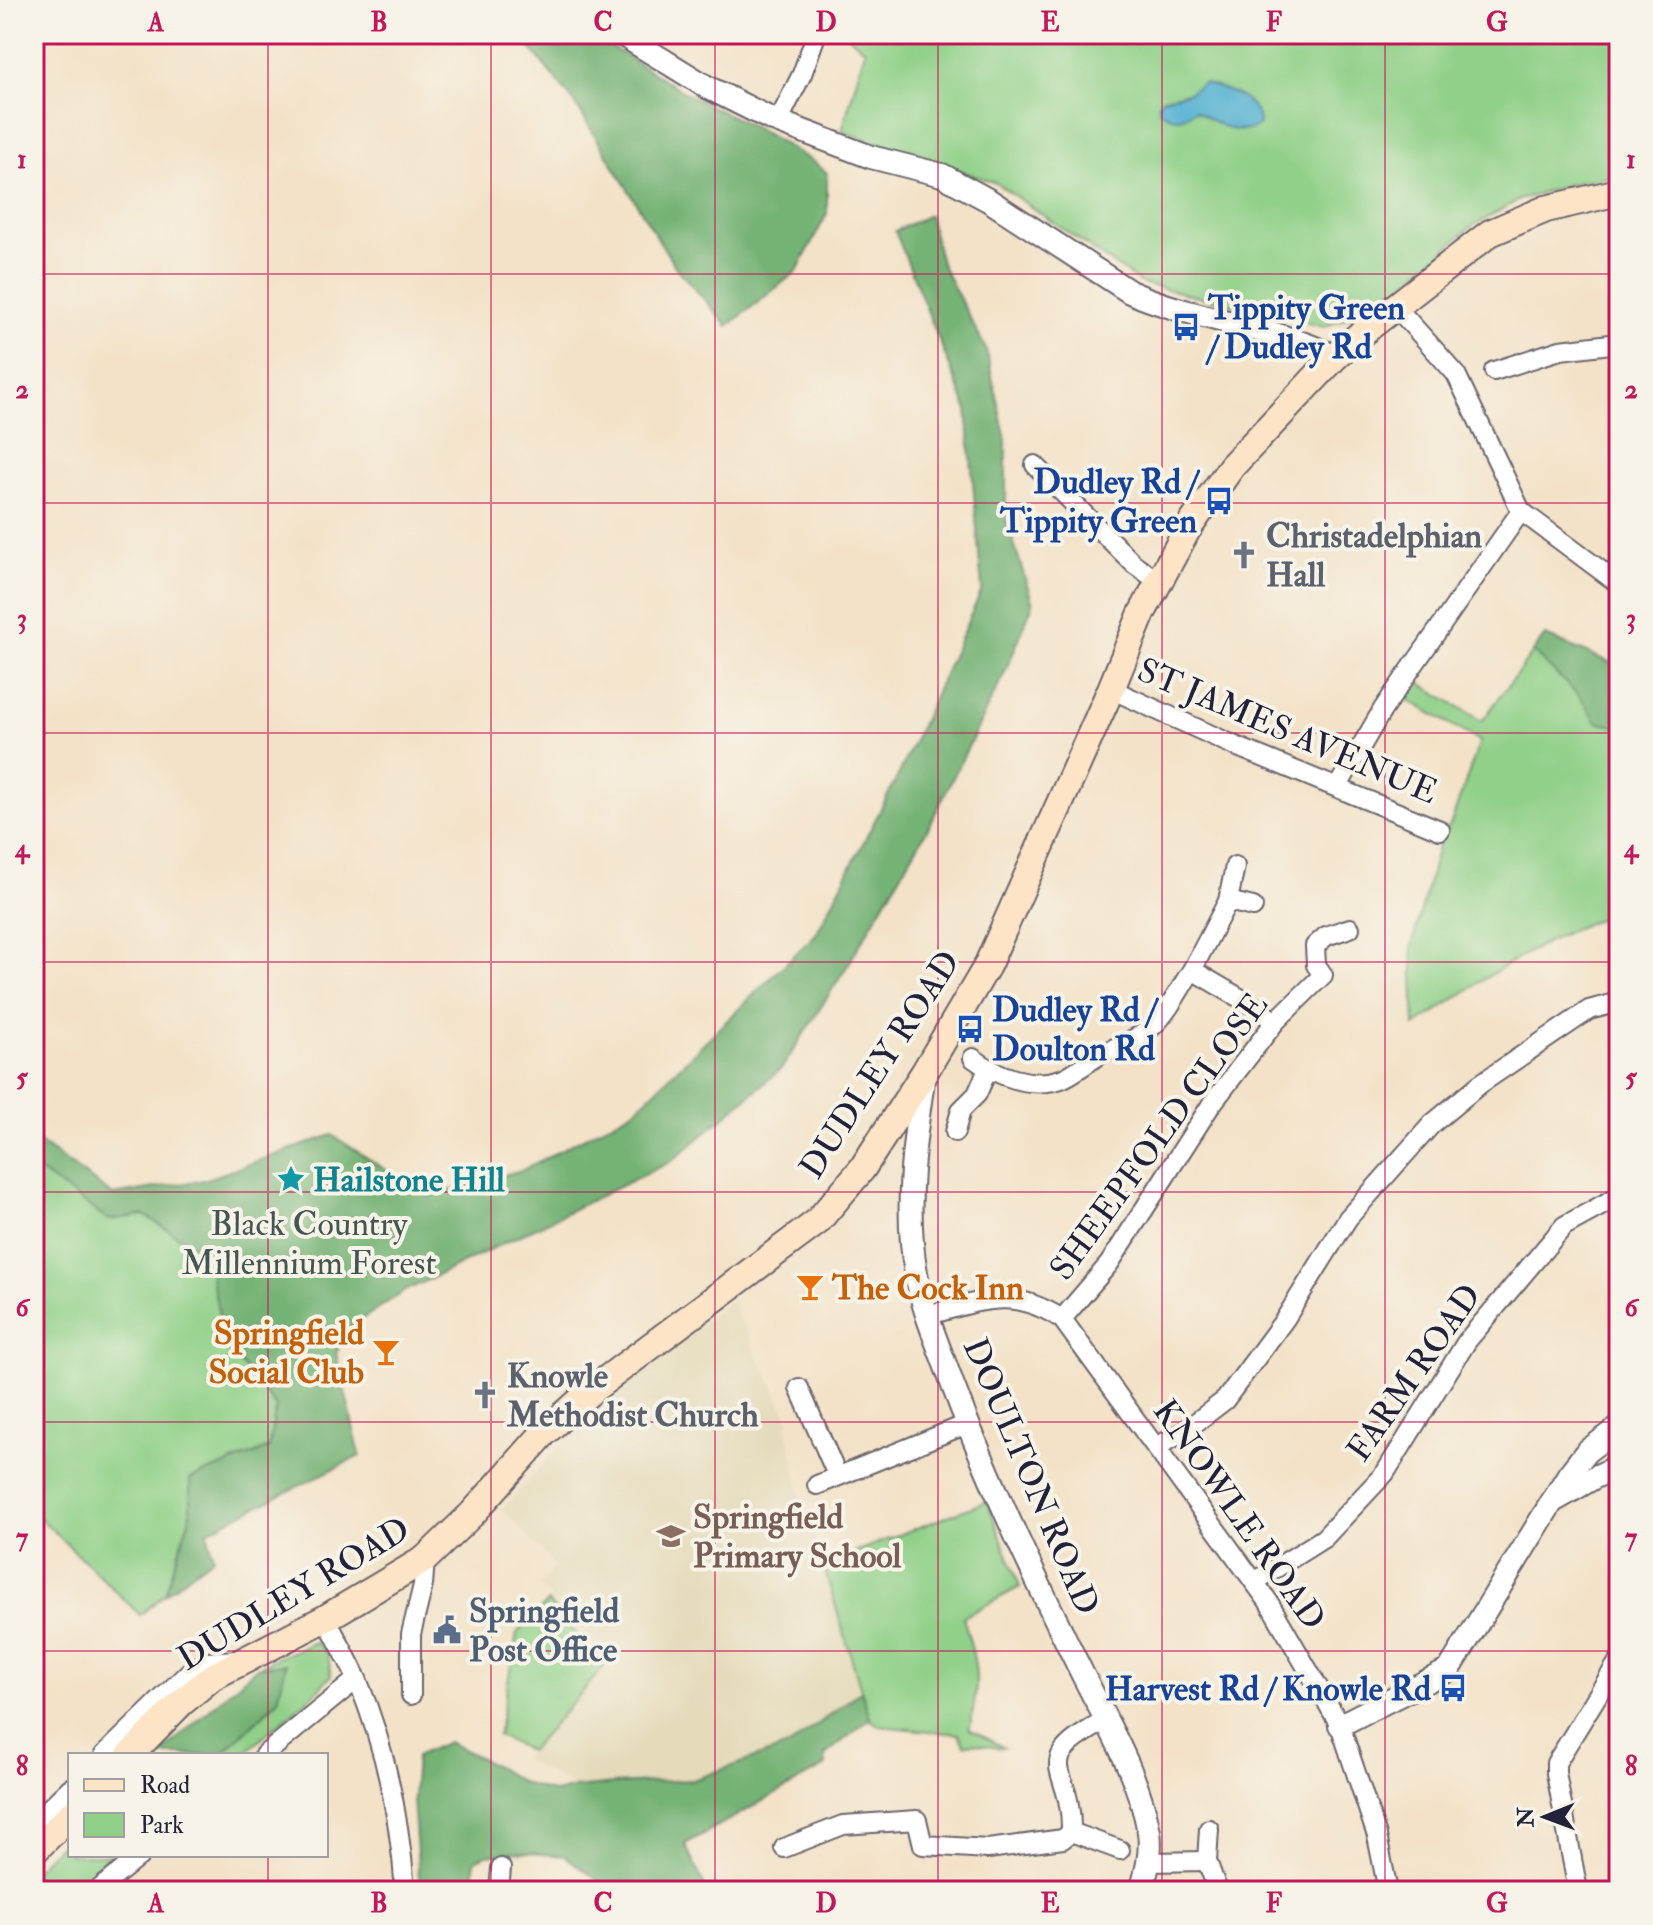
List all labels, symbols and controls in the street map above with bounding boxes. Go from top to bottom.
text: A [147,7,165,39]
text: B [370,7,388,39]
text: C [593,7,613,39]
text: D [815,7,837,39]
text: E [1041,7,1060,39]
text: F [1266,7,1283,39]
text: G [1486,7,1508,39]
text: 1 [17,144,27,176]
text: 1 [1626,144,1636,176]
place label: Tippity Green / Dudley Rd [1205,287,1406,369]
bus stop icon: Tippity Green / Dudley Rd [1171,312,1201,342]
text: 2 [15,374,29,406]
text: 2 [1624,374,1638,406]
place label: Dudley Rd / Tippity Green [999,461,1200,543]
bus stop icon: Dudley Rd / Tippity Green [1204,486,1234,516]
place label: Christadelphian Hall [1266,515,1483,597]
church icon: Christadelphian Hall [1229,540,1259,570]
text: 3 [17,603,27,635]
text: 3 [1626,603,1636,635]
street label: ST JAMES AVENUE [1131,649,1444,814]
text: 4 [14,833,31,865]
text: 4 [1623,833,1640,865]
street label: DUDLEY ROAD [791,943,970,1187]
street label: SHEEPFOLD CLOSE [1041,985,1278,1289]
place label: Dudley Rd / Doulton Rd [992,989,1159,1071]
bus stop icon: Dudley Rd / Doulton Rd [955,1014,985,1044]
text: 5 [16,1062,28,1094]
text: 5 [1625,1062,1637,1094]
place label: Hailstone Hill [313,1159,505,1202]
place icon: Hailstone Hill [276,1164,306,1194]
park label: Black Country Millennium Forest [182,1203,436,1285]
place label: The Cock Inn [831,1267,1024,1310]
bar icon: The Cock Inn [795,1272,825,1302]
street label: FARM ROAD [1337,1276,1491,1470]
text: 6 [15,1292,30,1324]
text: 6 [1624,1292,1639,1324]
place label: Springfield Social Club [208,1312,364,1394]
street label: DOULTON ROAD [953,1332,1108,1621]
bar icon: Springfield Social Club [371,1337,401,1367]
place label: Knowle Methodist Church [506,1355,759,1437]
church icon: Knowle Methodist Church [470,1380,500,1410]
street label: KNOWLE ROAD [1143,1391,1334,1638]
place label: Springfield Primary School [693,1496,901,1578]
street label: DUDLEY ROAD [170,1508,418,1680]
school or university icon: Springfield Primary School [656,1521,686,1551]
text: 7 [16,1522,28,1554]
text: 7 [1625,1522,1637,1554]
place label: Springfield Post Office [469,1590,619,1672]
public building icon: Springfield Post Office [432,1615,462,1645]
place label: Harvest Rd / Knowle Rd [1105,1668,1431,1711]
bus stop icon: Harvest Rd / Knowle Rd [1438,1673,1468,1703]
text: 8 [16,1751,28,1783]
text: 8 [1625,1751,1637,1783]
legend [68,1753,328,1857]
text: Road [140,1770,190,1801]
north arrow [1505,1777,1585,1857]
text: N [1512,1807,1540,1828]
text: Park [140,1810,184,1841]
text: A [147,1888,165,1920]
text: B [370,1888,388,1920]
text: C [593,1888,613,1920]
text: D [815,1888,837,1920]
text: E [1041,1888,1060,1920]
text: F [1266,1888,1283,1920]
text: G [1486,1888,1508,1920]

